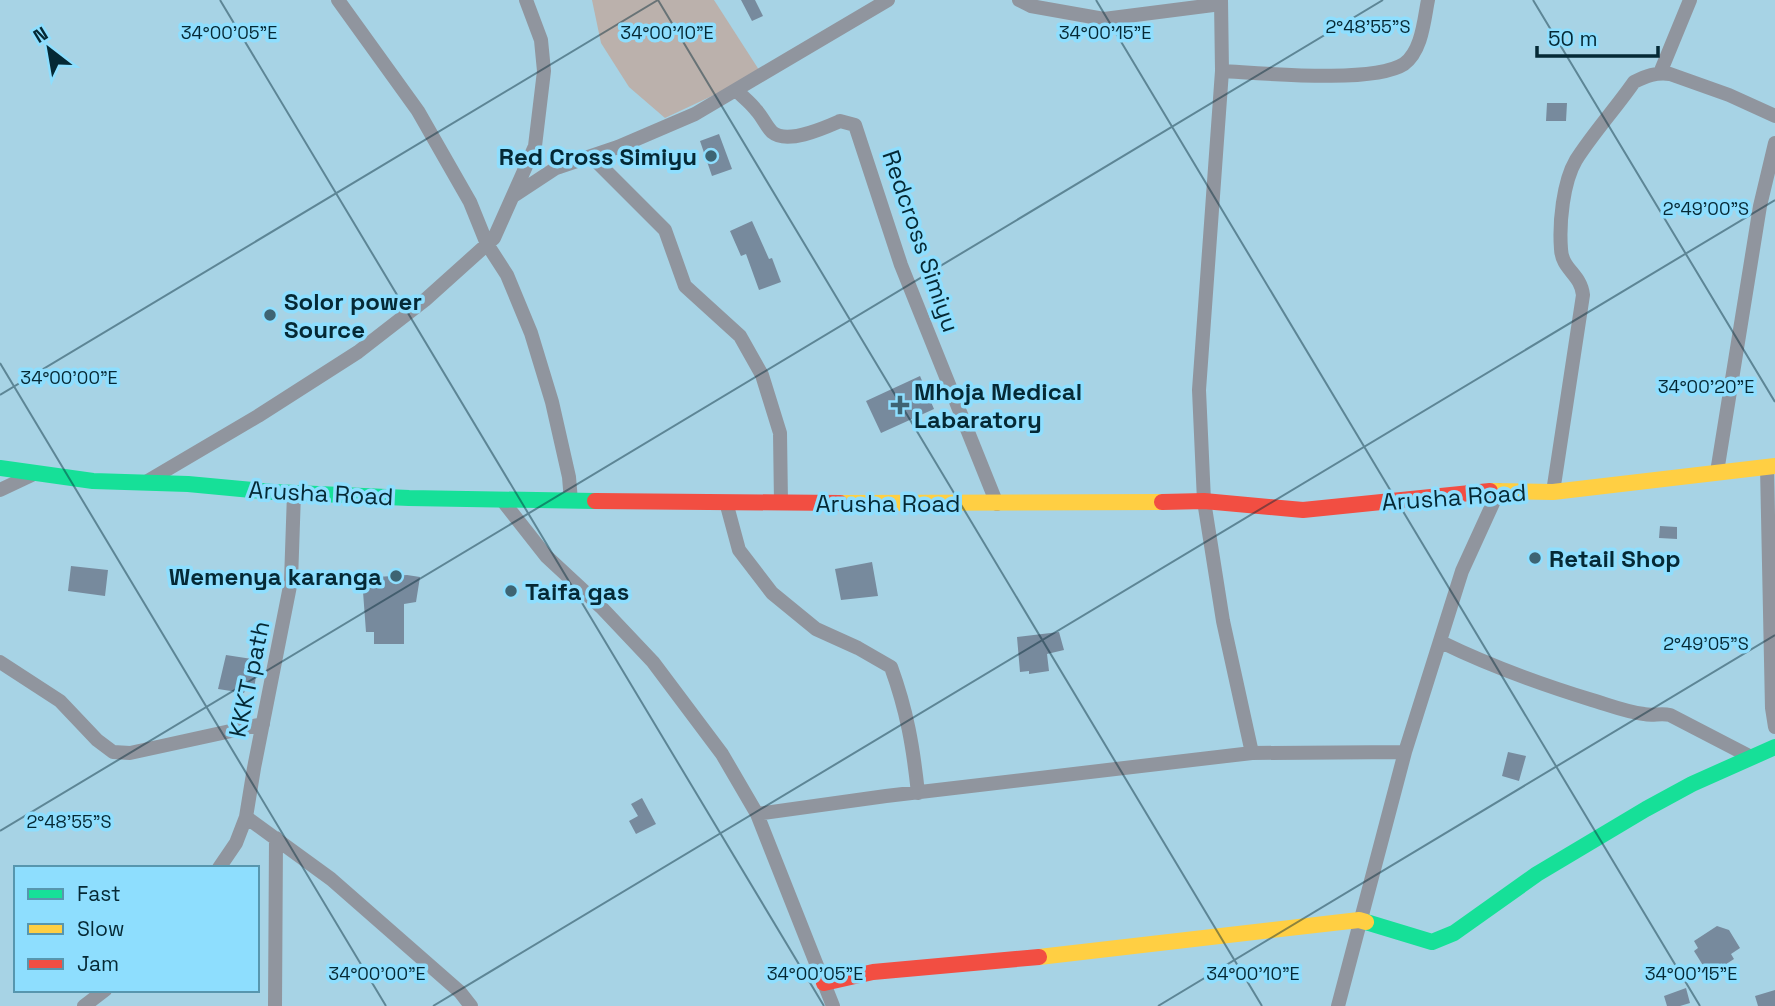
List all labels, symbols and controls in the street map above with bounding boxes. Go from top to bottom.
north arrow [14,14,84,84]
scale bar [1537,14,1658,58]
text: 2°48'55"S [1326,15,1410,38]
text: N [29,21,52,49]
text: 34°00'05"E [181,21,277,44]
text: 34°00'10"E [620,21,714,44]
text: 34°00'15"E [1059,21,1151,44]
text: 50 m [1548,25,1598,52]
place label: Red Cross Simiyu [499,141,697,172]
street label: Redcross Simiyu [875,146,967,336]
marker: Red Cross Simiyu [703,148,719,164]
text: 2°49'00"S [1663,197,1749,220]
place label: Solor power Source [284,286,422,345]
marker: Solor power Source [262,307,278,323]
text: 34°00'00"E [20,366,118,389]
text: 34°00'20"E [1658,375,1754,398]
place label: Mhoja Medical Labaratory [914,376,1082,435]
marker: Mhoja Medical Labaratory [892,397,908,413]
street label: Arusha Road [248,474,394,512]
street label: Arusha Road [1381,476,1527,518]
street label: Arusha Road [815,488,961,519]
place label: Retail Shop [1549,543,1681,574]
marker: Retail Shop [1527,550,1543,566]
place label: Wemenya karanga [169,561,382,592]
marker: Wemenya karanga [388,568,404,584]
place label: Taifa gas [525,576,629,607]
marker: Taifa gas [503,583,519,599]
street label: KKKT path [222,618,276,740]
text: 2°49'05"S [1663,632,1749,655]
text: 2°48'55"S [27,810,111,833]
legend [14,866,259,992]
text: Fast [77,880,121,907]
text: Slow [77,915,125,942]
text: Jam [77,950,119,977]
text: 34°00'00"E [328,962,426,985]
text: 34°00'05"E [767,962,863,985]
text: 34°00'10"E [1206,962,1300,985]
text: 34°00'15"E [1645,962,1737,985]

